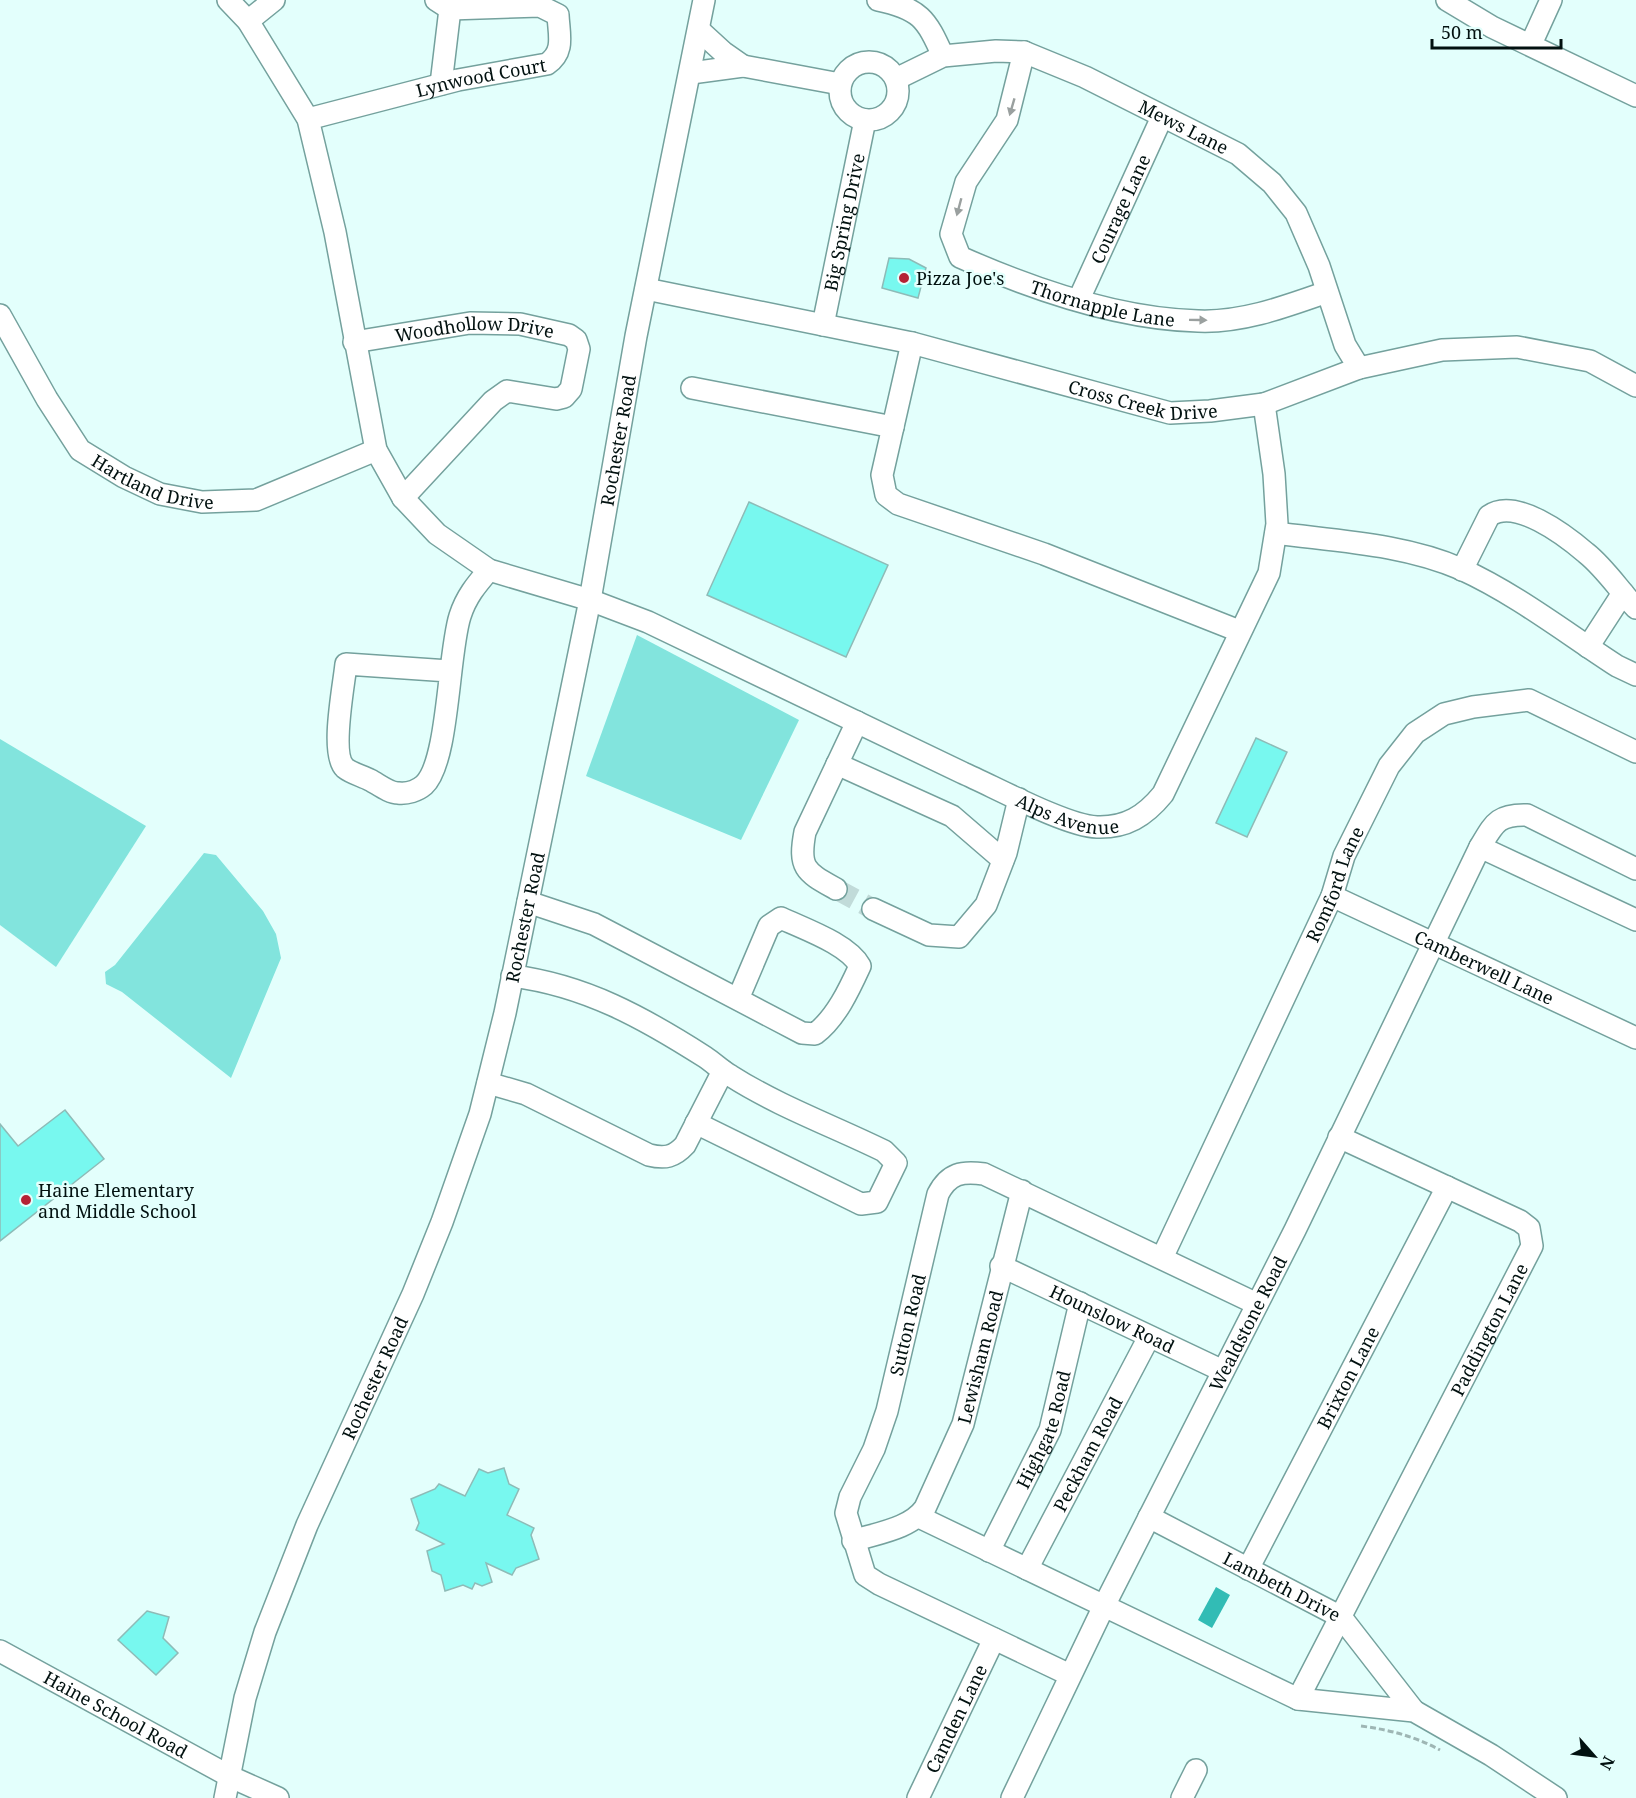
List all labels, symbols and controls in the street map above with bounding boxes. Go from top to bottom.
scale bar [1432,12,1561,50]
text: 50 m [1441,20,1483,44]
street label: Lynwood Court [413,52,548,102]
street label: Mews Lane [1135,94,1233,159]
one-way arrow [1007,98,1016,116]
street label: Courage Lane [1085,150,1155,267]
street label: Big Spring Drive [818,151,870,293]
one-way arrow [954,198,963,216]
place label: Pizza Joe's [916,266,1004,290]
marker: Pizza Joe's [897,271,911,285]
street label: Thornapple Lane [1027,274,1176,332]
street label: Woodhollow Drive [393,311,557,347]
one-way arrow [1188,316,1207,325]
street label: Rochester Road [595,373,641,508]
street label: Cross Creek Drive [1066,374,1219,425]
street label: Hartland Drive [87,448,214,514]
street label: Alps Avenue [1012,788,1121,839]
street label: Romford Lane [1300,822,1369,946]
street label: Rochester Road [500,850,550,985]
street label: Camberwell Lane [1411,924,1558,1010]
place label: Haine Elementary and Middle School [38,1178,197,1223]
marker: Haine Elementary and Middle School [19,1193,33,1207]
street label: Wealdstone Road [1203,1252,1292,1395]
street label: Paddington Lane [1445,1259,1533,1400]
street label: Sutton Road [884,1271,931,1378]
street label: Hounslow Road [1046,1279,1179,1358]
street label: Lewisham Road [952,1288,1008,1426]
street label: Rochester Road [336,1312,413,1443]
street label: Brixton Lane [1311,1322,1384,1433]
street label: Highgate Road [1010,1368,1076,1493]
street label: Peckham Road [1047,1392,1128,1516]
street label: Lambeth Drive [1219,1546,1345,1627]
street label: Camden Lane [920,1660,992,1777]
street label: Haine School Road [40,1665,192,1763]
north arrow [1564,1726,1624,1786]
text: N [1594,1752,1620,1774]

